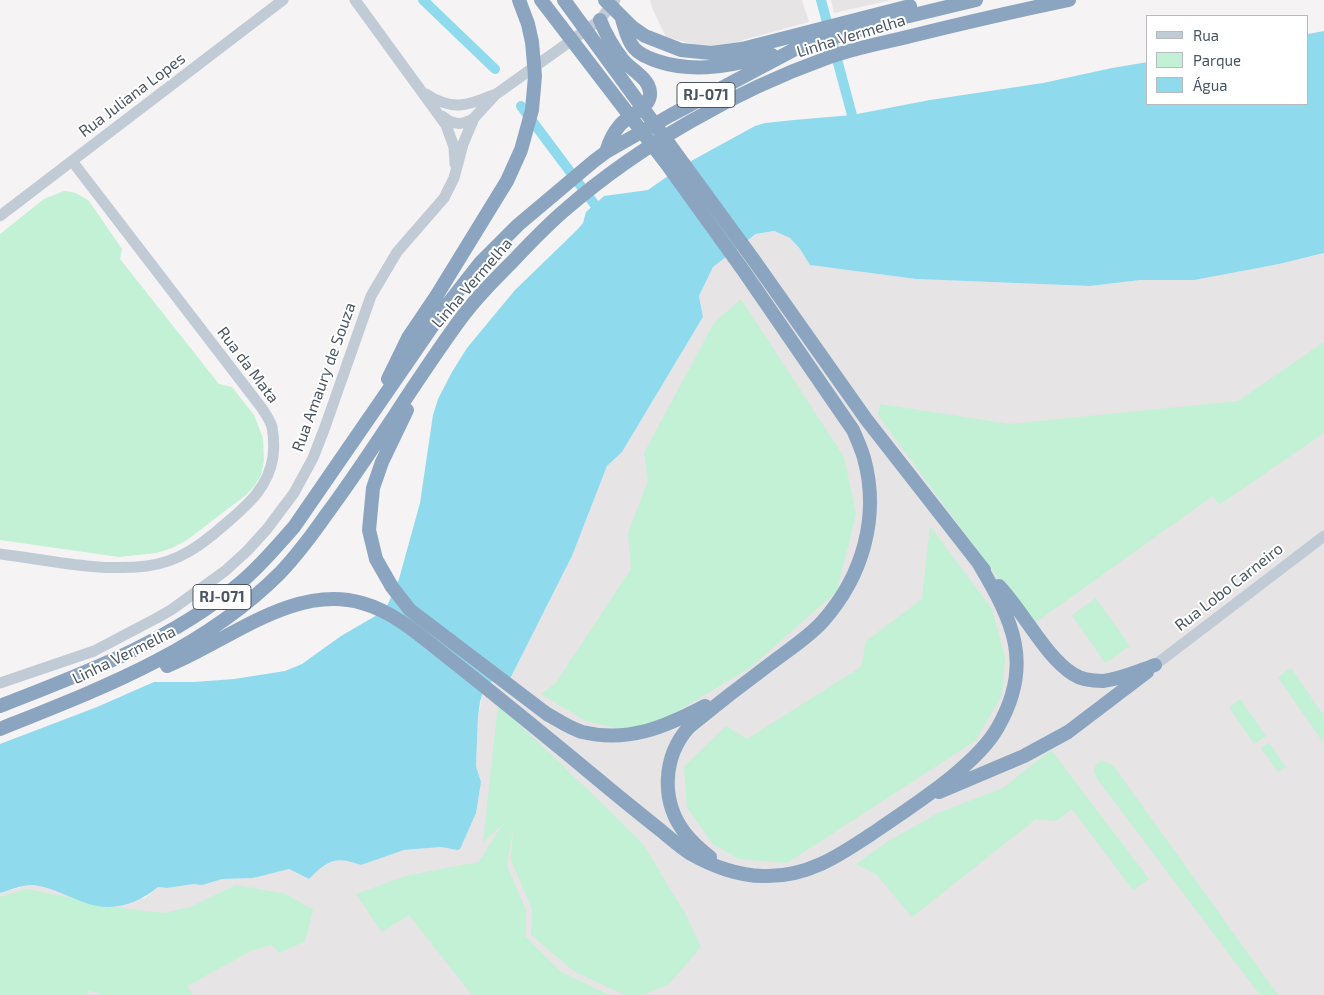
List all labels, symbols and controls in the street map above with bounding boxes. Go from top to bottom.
street label: Linha Vermelha [794,10,908,62]
legend [1146,15,1309,105]
text: Rua [1193,26,1219,44]
street label: Rua Juliana Lopes [75,49,189,141]
text: Parque [1193,51,1241,69]
text: Água [1193,76,1228,94]
road number: RJ-071 [677,82,735,108]
street label: Linha Vermelha [428,234,516,332]
street label: Rua Amaury de Souza [288,300,360,454]
street label: Rua da Mata [213,323,283,407]
street label: Rua Lobo Carneiro [1171,539,1287,635]
road number: RJ-071 [193,584,251,610]
street label: Linha Vermelha [69,622,179,688]

